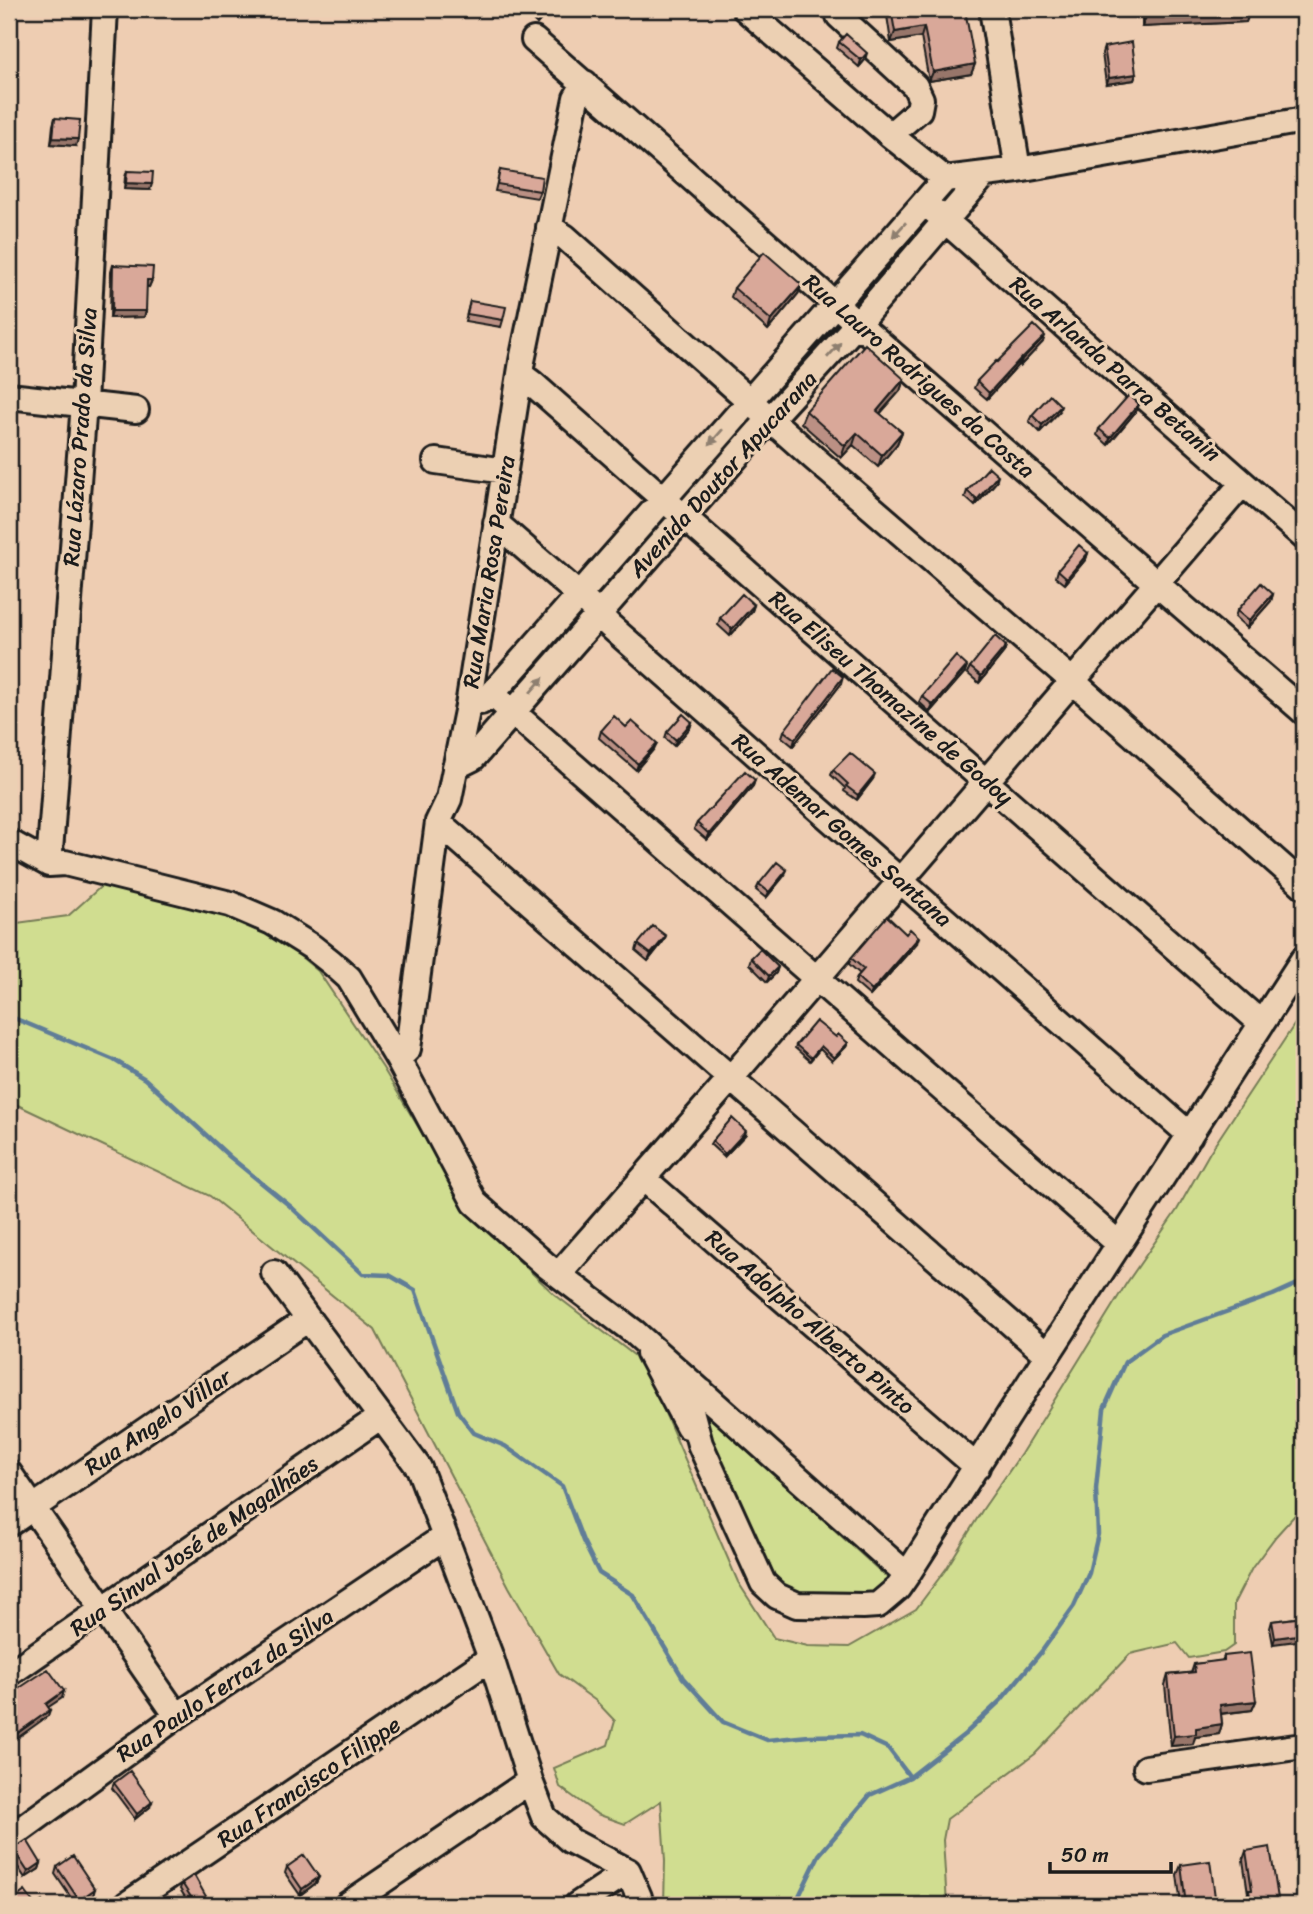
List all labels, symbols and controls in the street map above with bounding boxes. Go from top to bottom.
one-way arrow [891,221,907,239]
street label: Rua Lauro Rodrigues da Costa [793,263,1045,489]
street label: Rua Arlanda Parra Betanin [1000,265,1231,473]
street label: Rua Lázaro Prado da Silva [51,306,110,568]
one-way arrow [825,342,841,359]
street label: Avenida Doutor Apucarana [617,361,828,588]
one-way arrow [709,429,724,446]
street label: Rua Maria Rosa Pereira [450,452,528,691]
street label: Rua Eliseu Thomazine de Godoy [759,580,1023,817]
one-way arrow [529,676,545,694]
street label: Rua Ademar Gomes Santana [722,722,962,938]
street label: Rua Adolpho Alberto Pinto [695,1219,925,1426]
street label: Rua Angelo Villar [76,1356,242,1487]
street label: Rua Sinval José de Magalhães [61,1444,327,1648]
street label: Rua Paulo Ferraz da Silva [108,1597,342,1773]
street label: Rua Francisco Filippe [208,1705,410,1859]
scale bar [1050,1830,1171,1874]
text: 50 m [1061,1836,1109,1874]

